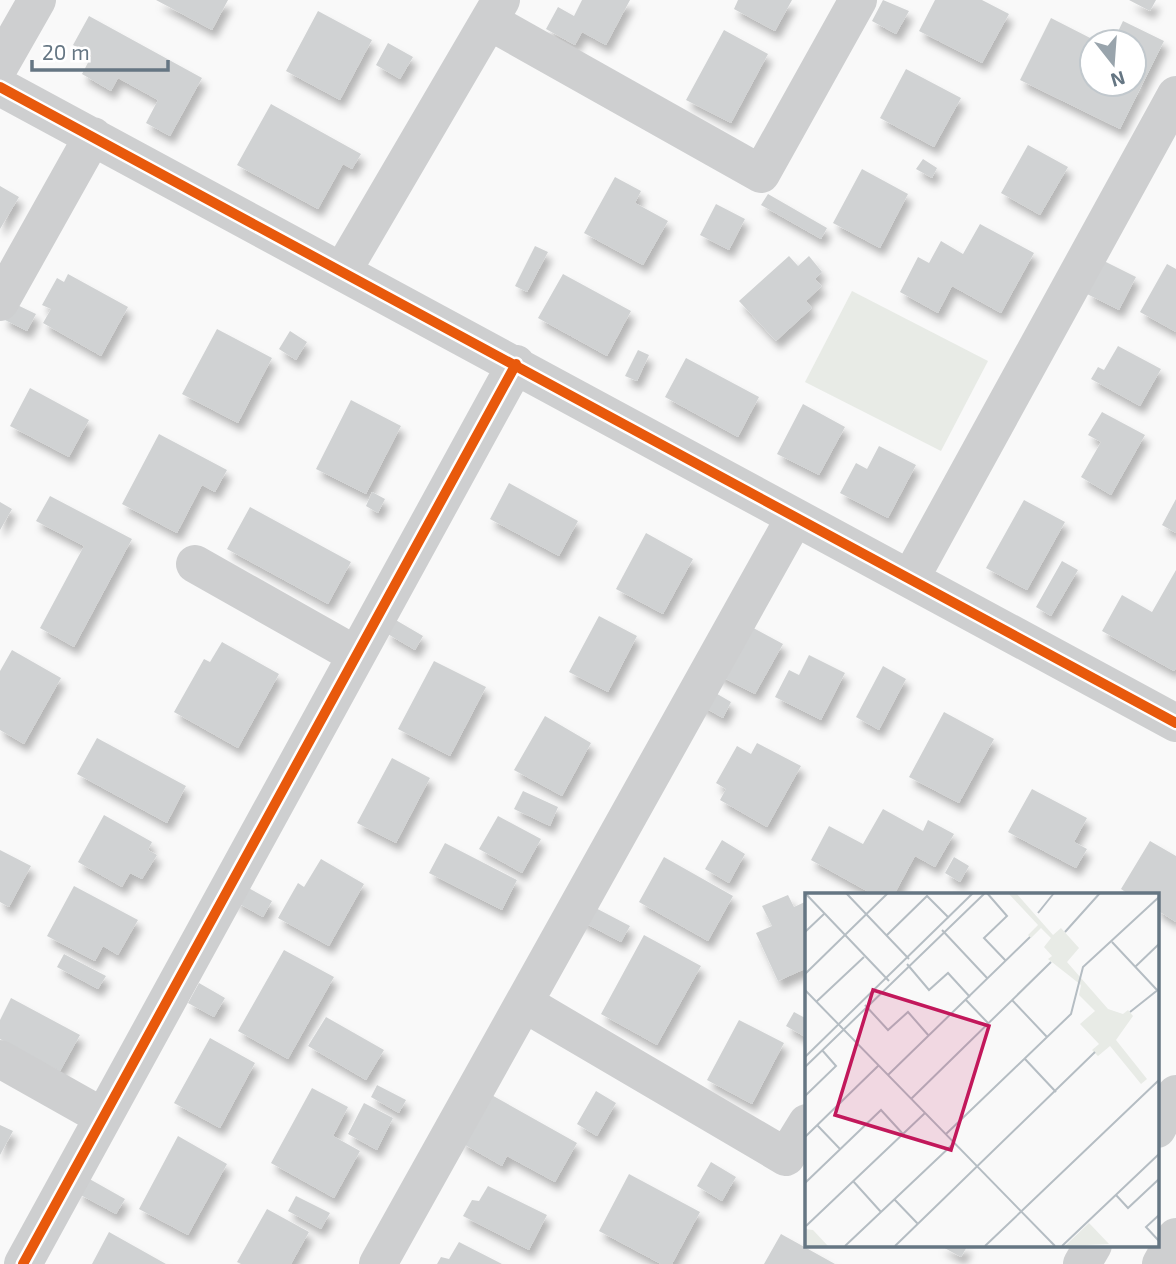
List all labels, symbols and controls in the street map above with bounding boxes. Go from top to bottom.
scale bar [32,28,168,72]
north arrow [1078,28,1148,98]
text: 20 m [42,39,90,64]
text: N [1108,67,1128,93]
inset map [805,893,1158,1246]

